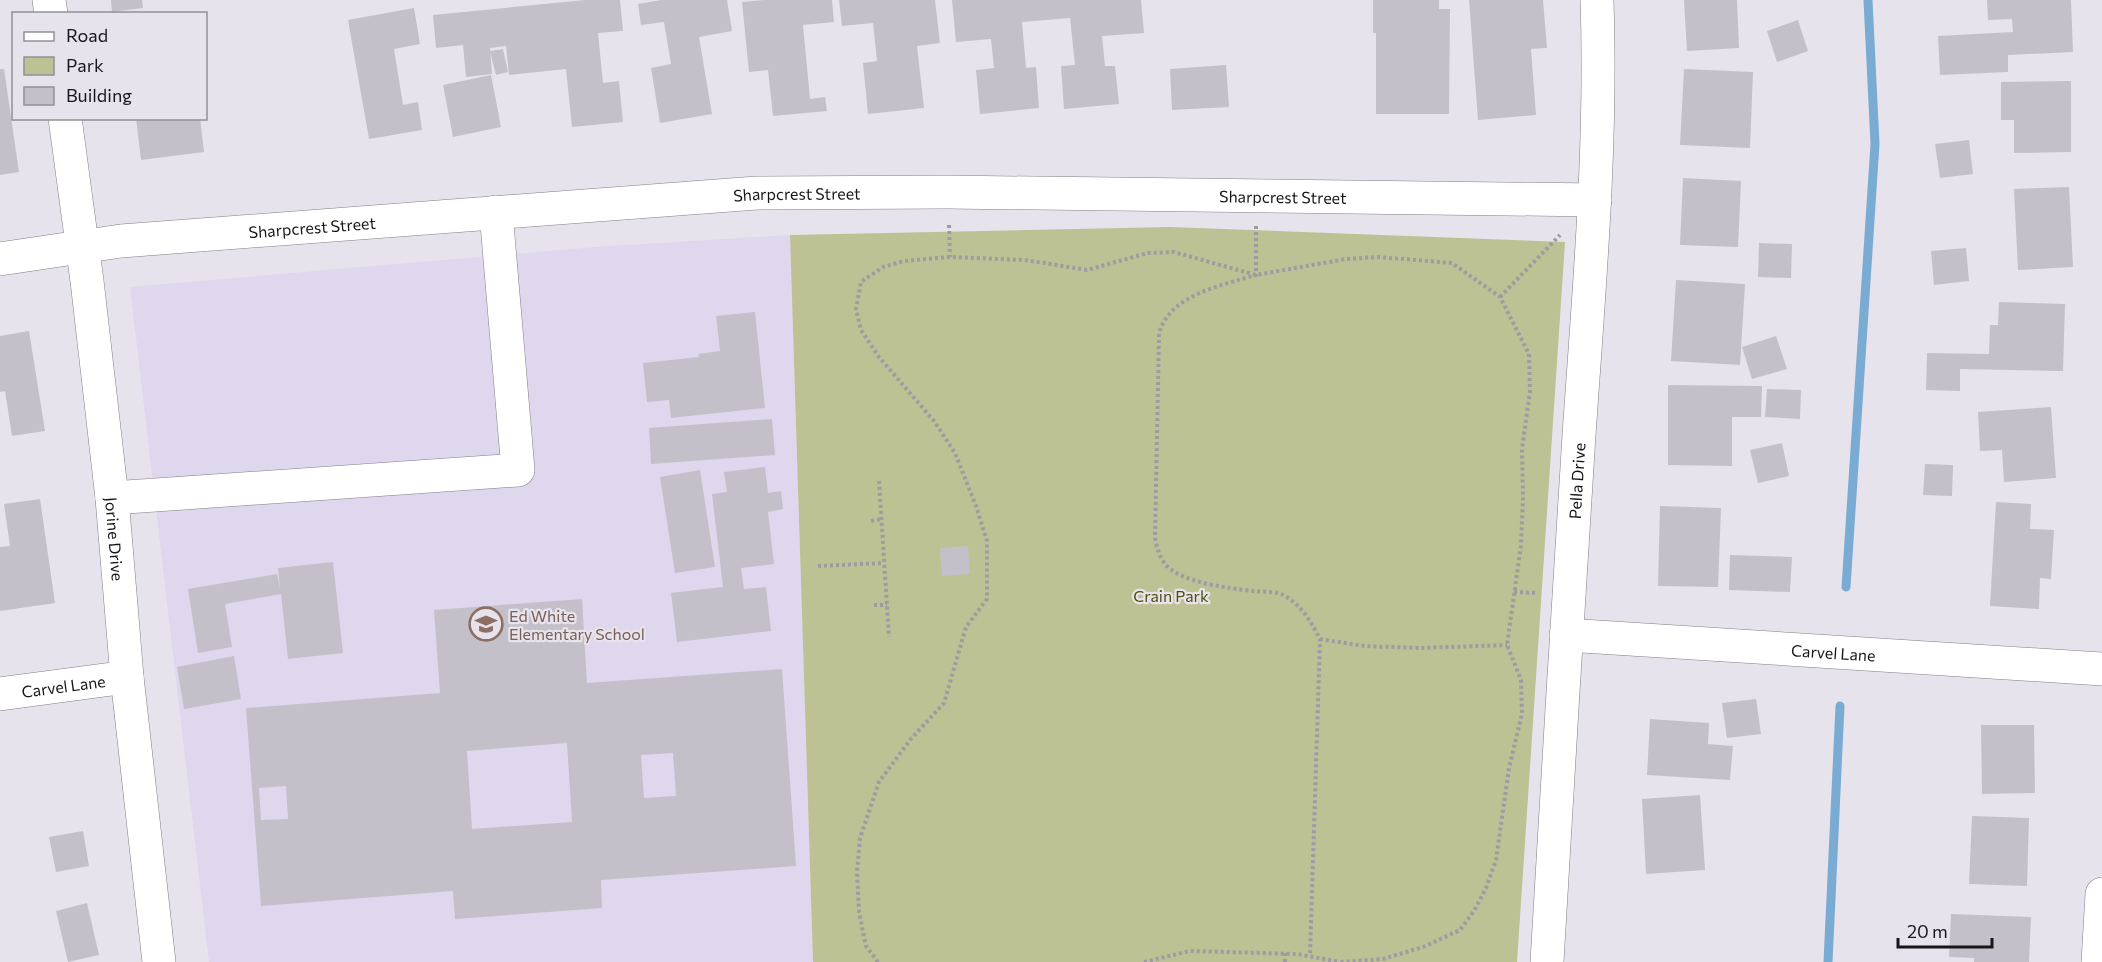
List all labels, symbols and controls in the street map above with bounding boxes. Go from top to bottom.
legend [12,12,207,120]
text: Road [66,24,108,46]
text: Park [66,54,104,76]
text: Building [66,84,132,106]
street label: Sharpcrest Street [732,183,861,204]
street label: Sharpcrest Street [1219,186,1347,206]
street label: Sharpcrest Street [248,212,377,241]
street label: Pella Drive [1564,442,1588,520]
street label: Jorine Drive [102,496,128,582]
park label: Crain Park [1133,586,1209,605]
school or university icon: Ed White Elementary School [468,606,504,642]
place label: Ed White Elementary School [509,606,645,643]
street label: Carvel Lane [1791,640,1876,664]
street label: Carvel Lane [20,670,107,701]
scale bar [1898,911,1992,949]
text: 20 m [1907,920,1948,942]

